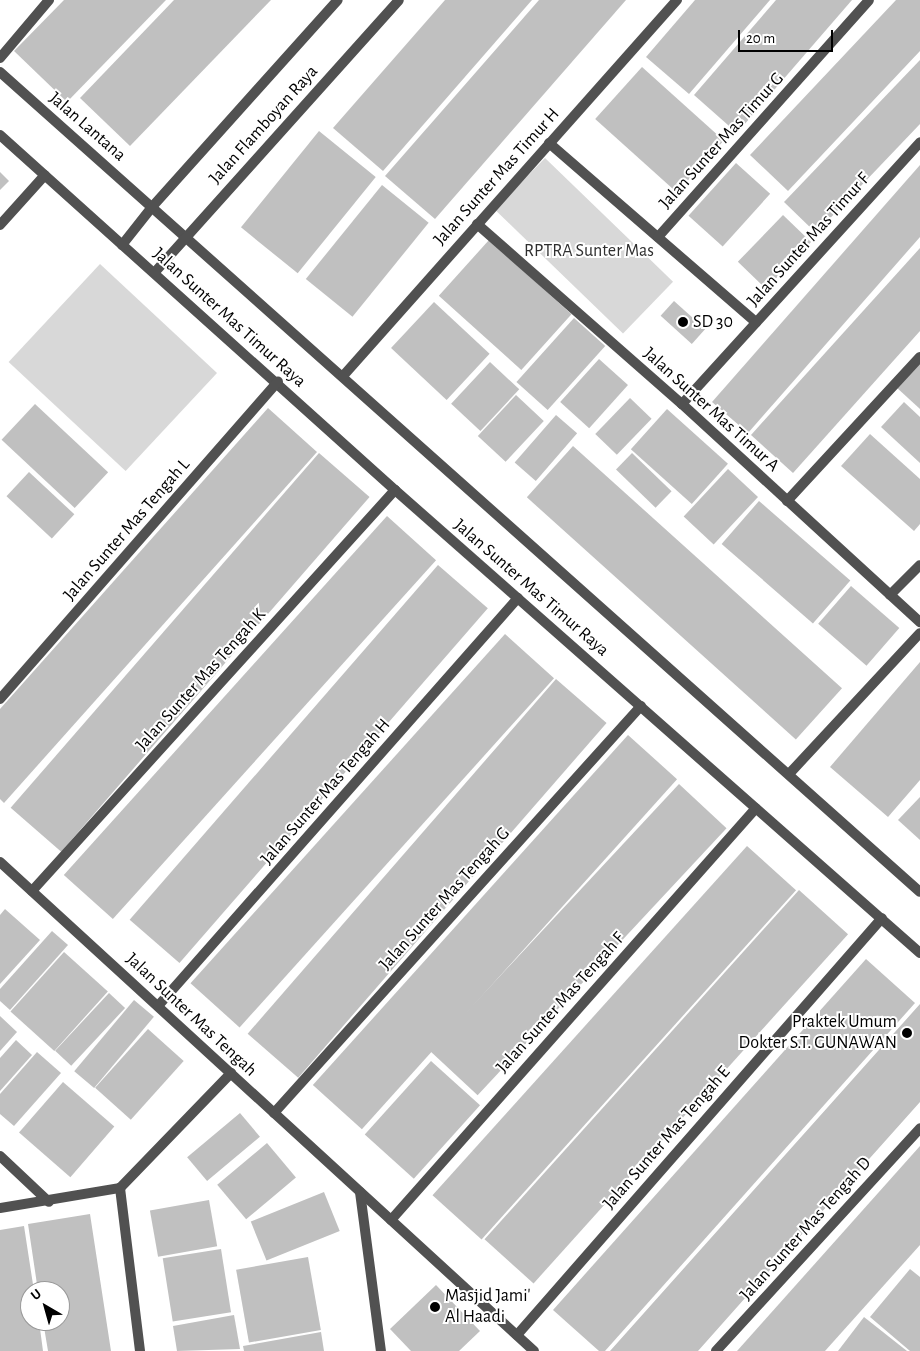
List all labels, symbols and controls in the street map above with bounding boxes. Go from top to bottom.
scale bar [740,20,835,52]
text: 20 m [746,31,775,46]
street label: Jalan Flamboyan Raya [205,61,323,189]
street label: Jalan Sunter Mas Timur G [655,68,789,214]
street label: Jalan Lantana [44,88,130,166]
street label: Jalan Sunter Mas Timur H [430,104,564,250]
street label: Jalan Sunter Mas Timur F [743,169,875,311]
park label: RPTRA Sunter Mas [524,240,654,262]
street label: Jalan Sunter Mas Timur Raya [148,244,310,392]
place label: SD 30 [693,311,733,333]
marker: SD 30 [677,316,689,328]
street label: Jalan Sunter Mas Timur A [639,343,783,477]
street label: Jalan Sunter Mas Tengah L [59,454,195,606]
street label: Jalan Sunter Mas Timur Raya [449,515,613,661]
street label: Jalan Sunter Mas Tengah K [131,604,271,756]
street label: Jalan Sunter Mas Tengah H [257,715,395,869]
street label: Jalan Sunter Mas Tengah G [375,823,515,975]
street label: Jalan Sunter Mas Tengah F [492,928,630,1078]
street label: Jalan Sunter Mas Tengah [121,949,261,1081]
place label: Praktek Umum Dokter S.T. GUNAWAN [739,1012,897,1054]
marker: Praktek Umum Dokter S.T. GUNAWAN [901,1027,913,1039]
street label: Jalan Sunter Mas Tengah E [599,1062,735,1214]
street label: Jalan Sunter Mas Tengah D [736,1153,876,1305]
north arrow [20,1281,70,1331]
place label: Masjid Jami' Al Haadi [445,1286,531,1328]
text: U [29,1287,44,1303]
marker: Masjid Jami' Al Haadi [429,1301,441,1313]

